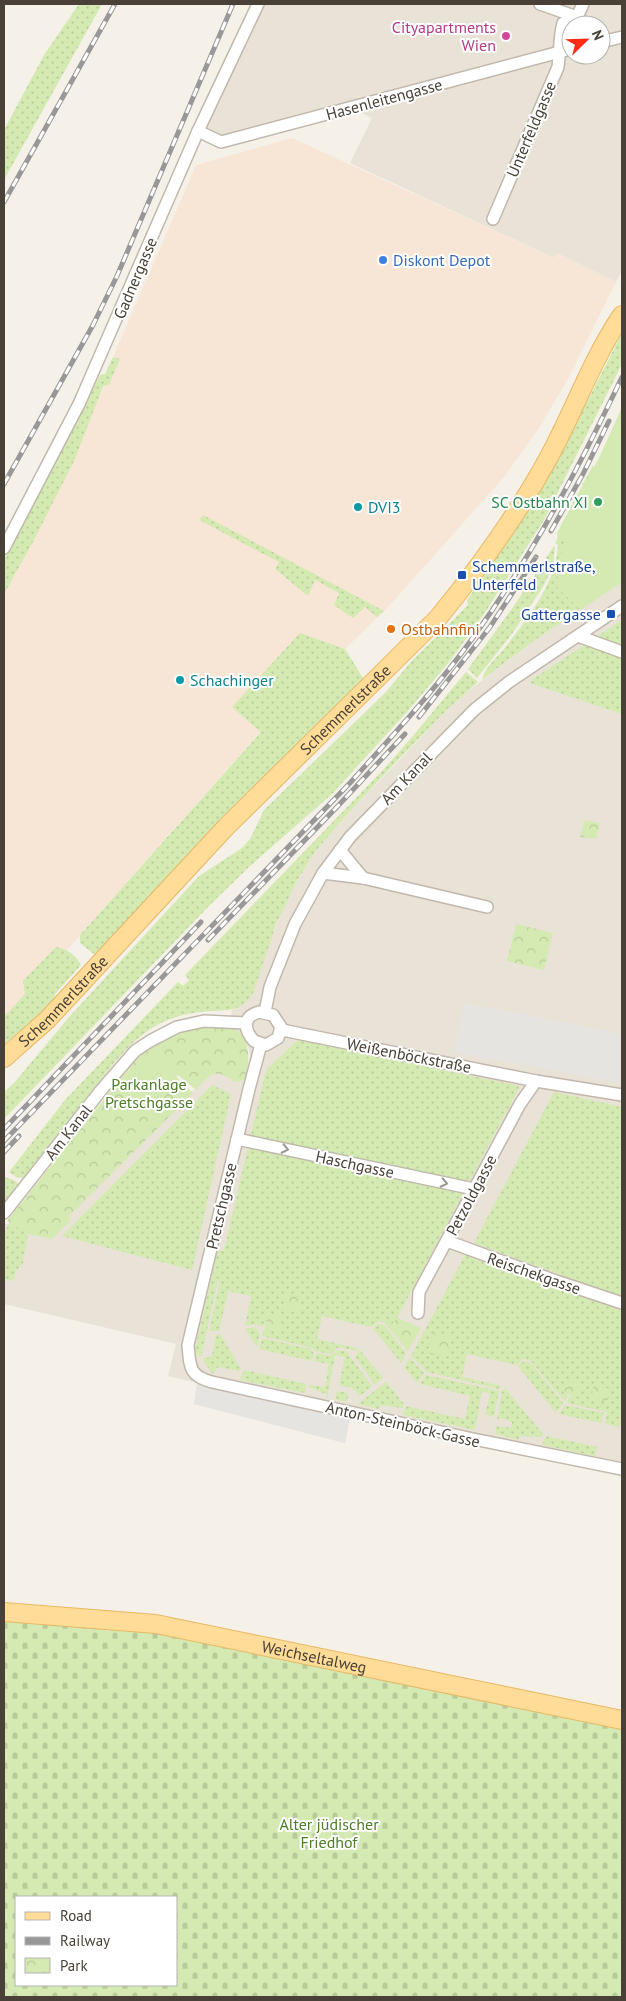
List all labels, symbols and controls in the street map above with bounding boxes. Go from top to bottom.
north arrow [561,15,611,65]
place label: Cityapartments Wien [392,17,496,55]
text: N [588,27,608,43]
marker: Cityapartments Wien [500,30,512,42]
street label: Hasenleitengasse [324,74,444,124]
street label: Unterfeldgasse [502,78,560,180]
street label: Gadnergasse [109,234,161,322]
place label: Diskont Depot [393,250,491,270]
marker: Diskont Depot [377,254,389,266]
place label: SC Ostbahn XI [491,492,588,512]
marker: SC Ostbahn XI [592,496,604,508]
place label: DVI3 [368,497,401,517]
marker: DVI3 [352,501,364,513]
place label: Schemmerlstraße, Unterfeld [472,556,596,594]
marker: Schemmerlstraße, Unterfeld [456,569,468,581]
place label: Gattergasse [521,604,601,624]
marker: Gattergasse [605,608,617,620]
place label: Ostbahnfini [401,619,480,639]
marker: Ostbahnfini [385,623,397,635]
street label: Schemmerlstraße [295,660,395,759]
place label: Schachinger [190,670,274,690]
marker: Schachinger [174,674,186,686]
street label: Am Kanal [376,747,436,808]
street label: Schemmerlstraße [14,951,112,1051]
street label: Weißenböckstraße [345,1033,473,1077]
park label: Parkanlage Pretschgasse [105,1074,193,1112]
street label: Am Kanal [40,1100,96,1164]
one-way arrow [280,1143,289,1154]
street label: Haschgasse [314,1146,396,1182]
street label: Petzoldgasse [441,1151,501,1239]
street label: Pretschgasse [201,1161,241,1251]
one-way arrow [439,1177,448,1187]
street label: Reischekgasse [485,1248,583,1298]
street label: Anton-Steinböck-Gasse [324,1397,482,1451]
street label: Weichseltalweg [260,1636,369,1677]
park label: Alter jüdischer Friedhof [279,1814,379,1852]
legend [15,1896,178,1986]
text: Road [60,1906,92,1925]
text: Railway [60,1931,110,1950]
text: Park [60,1956,88,1975]

